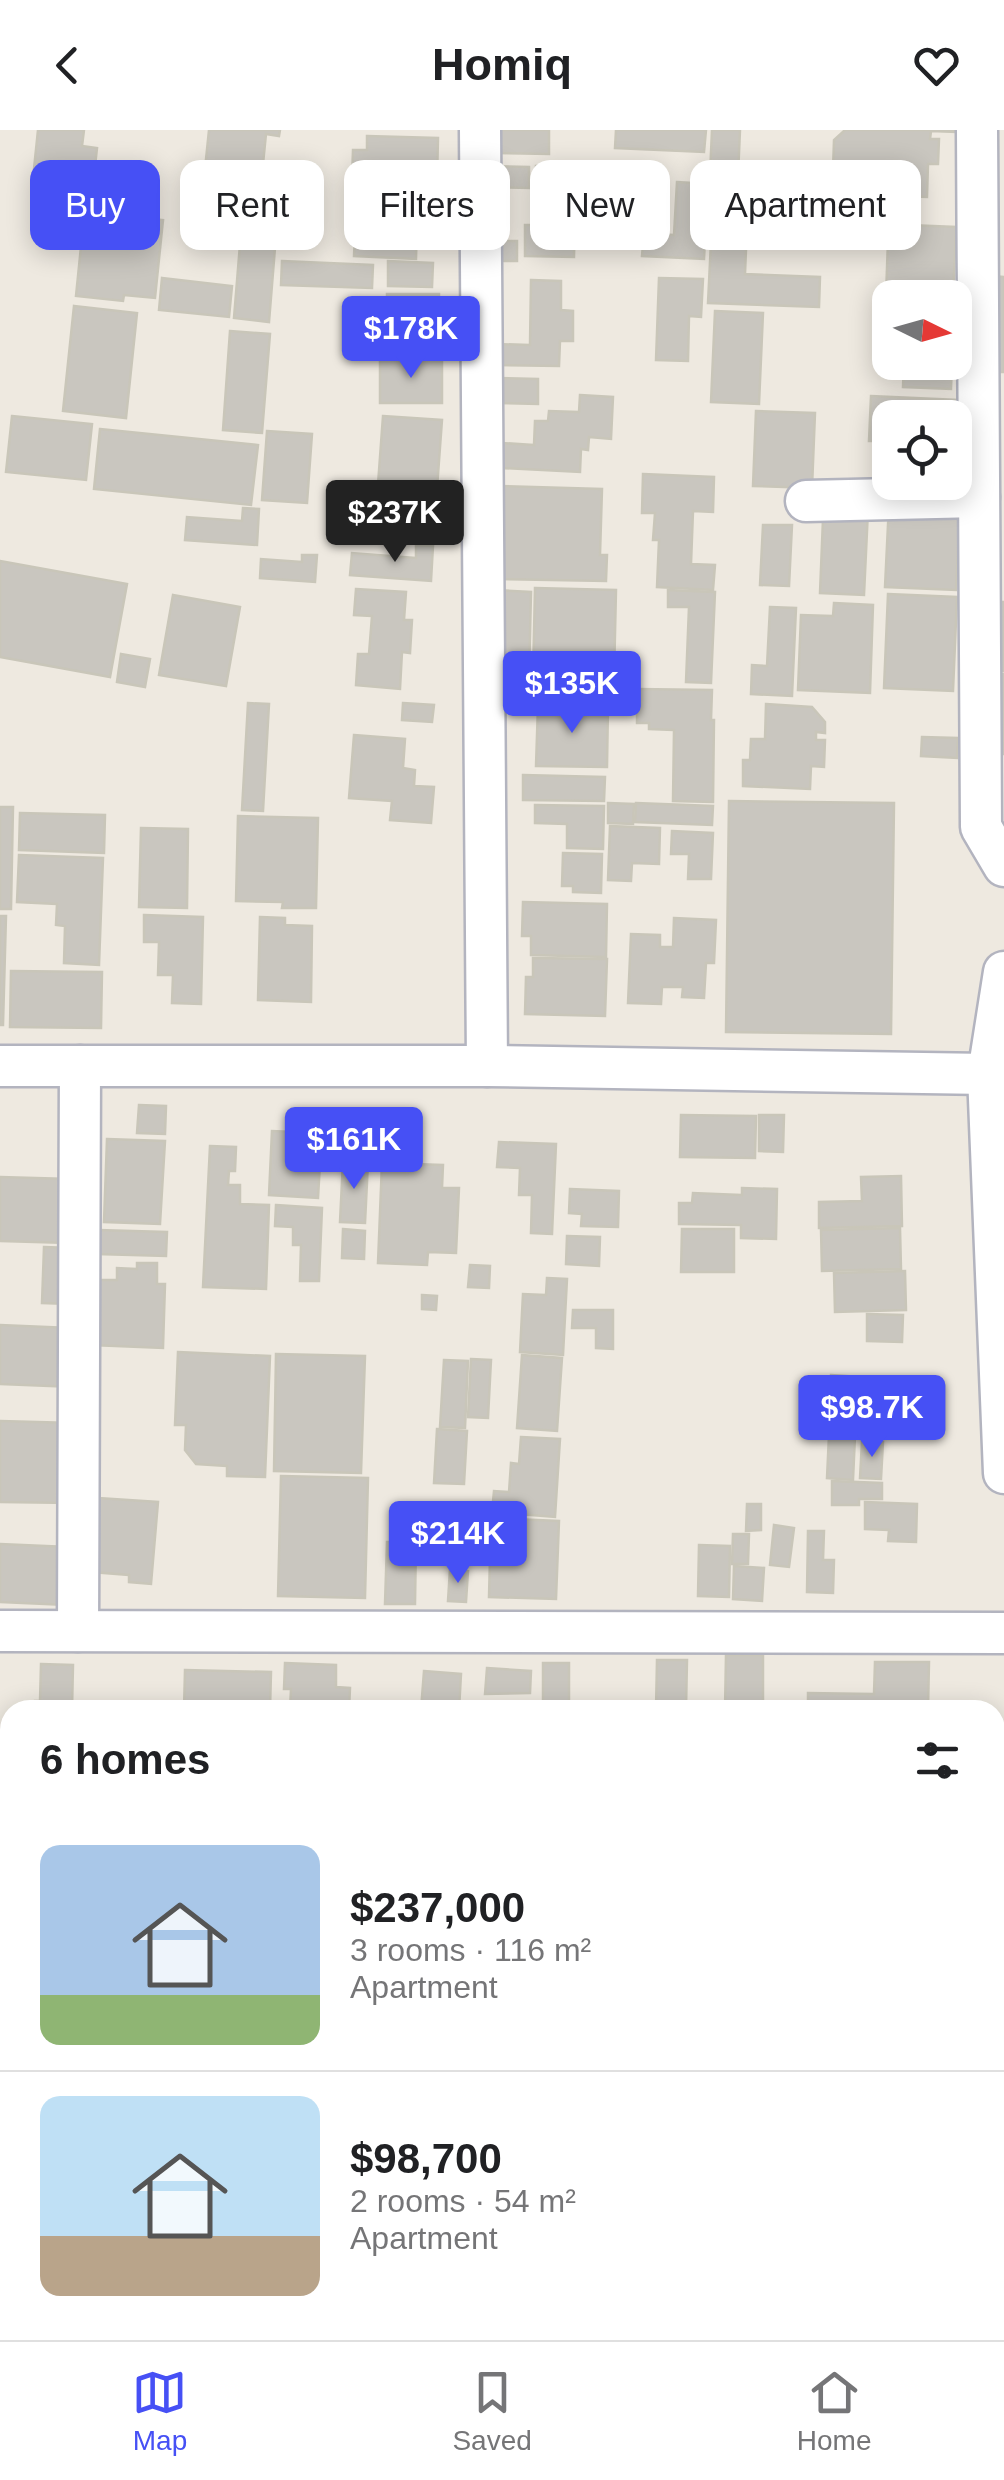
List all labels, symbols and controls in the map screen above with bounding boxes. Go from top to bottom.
icon: back [40,38,95,93]
icon: heart [909,38,964,93]
text: Homiq [432,39,572,90]
chip: Buy [30,160,160,250]
chip: Rent [180,160,324,250]
chip: Filters [344,160,510,250]
chip: New [530,160,670,250]
chip: Apartment [690,160,921,250]
north arrow [872,280,972,380]
map controls [872,280,972,500]
pin: $178K [341,296,481,381]
text: $178K [364,310,458,346]
button: locate [872,400,972,500]
pin: $237K [325,480,465,565]
text: $237K [348,494,442,530]
pin: $135K [502,651,642,736]
text: $135K [525,665,619,701]
pin: $161K [284,1107,424,1192]
text: $161K [307,1121,401,1157]
pin: $98.7K [791,1375,953,1460]
text: $98.7K [820,1389,924,1425]
pin: $214K [388,1501,528,1586]
text: $214K [411,1515,505,1551]
icon: filters [910,1733,965,1788]
text: 6 homes [40,1736,210,1783]
text: $237,000 [350,1884,525,1931]
icon: home [120,1885,240,2005]
text: 3 rooms · 116 m² [350,1932,591,1968]
text: Apartment [350,1969,498,2005]
text: $98,700 [350,2135,502,2182]
icon: home [120,2136,240,2256]
text: 2 rooms · 54 m² [350,2183,576,2219]
text: Apartment [350,2220,498,2256]
tab: Map [132,2365,187,2457]
tab: Saved [452,2365,532,2457]
tab: Home [797,2365,871,2457]

